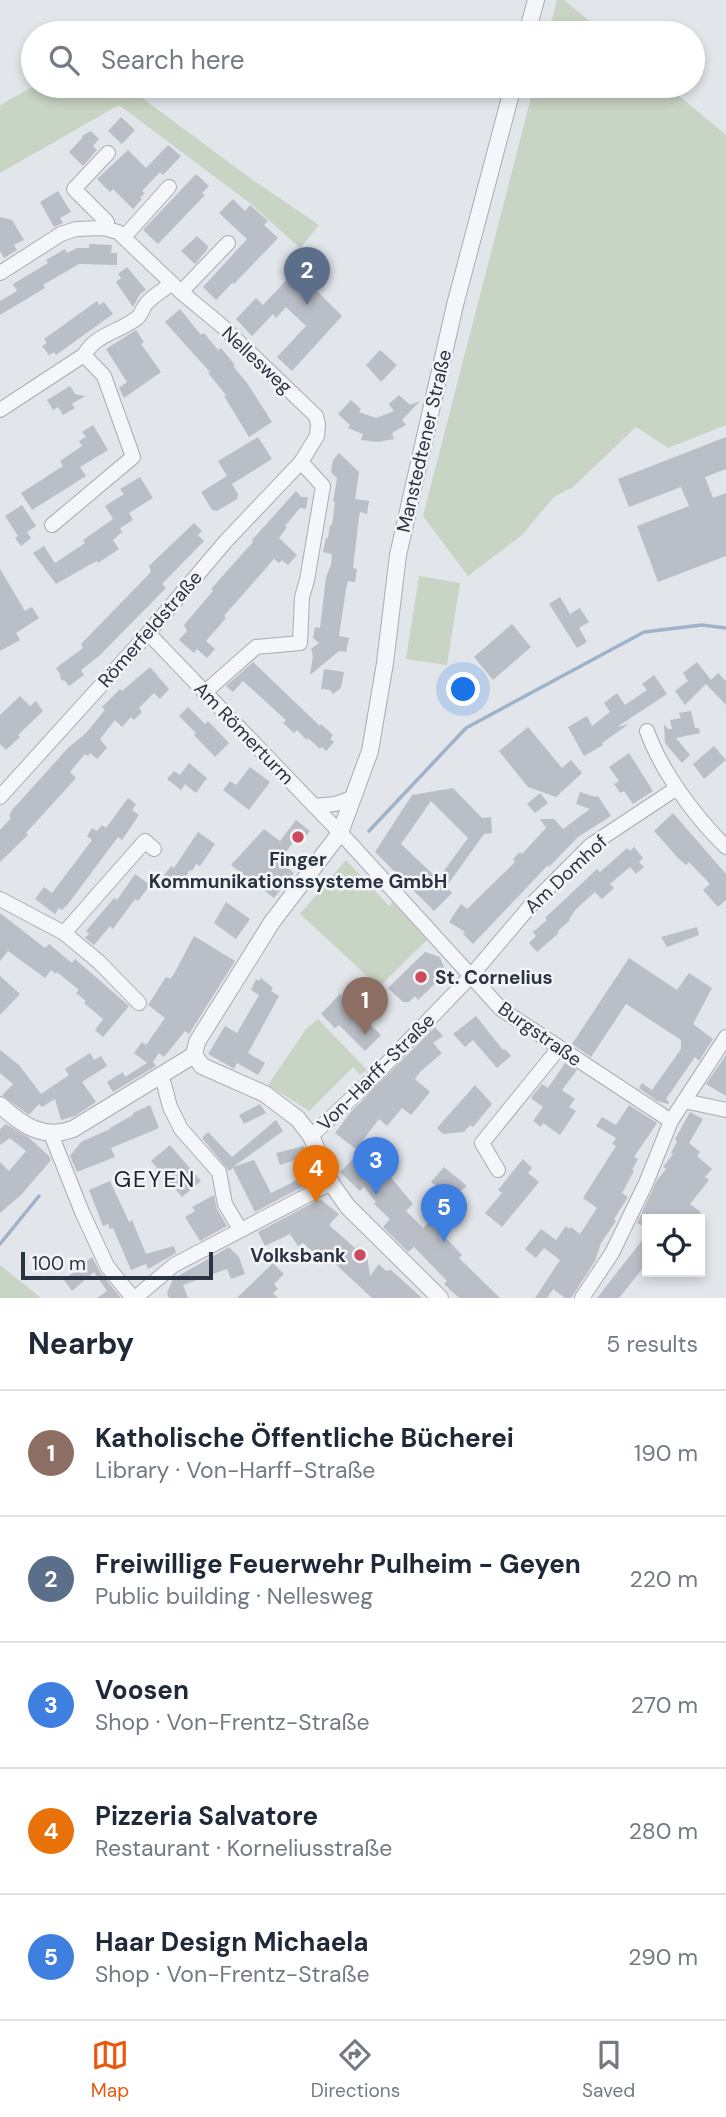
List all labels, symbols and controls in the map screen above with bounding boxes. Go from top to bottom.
search box [21,21,705,98]
icon: search [45,41,83,79]
text: Search here [101,43,244,77]
pin: 2 [284,247,330,305]
street label: Nellesweg [216,321,298,399]
street label: Manstedtener Straße [391,347,457,535]
street label: Römerfeldstraße [92,565,208,693]
your location [446,672,480,706]
street label: Am Römerturm [189,676,299,790]
marker: Finger Kommunikationssysteme GmbH [290,829,306,845]
street label: Am Domhof [519,829,613,919]
place label: Finger Kommunikationssysteme GmbH [149,847,447,894]
place label: St. Cornelius [435,965,553,990]
marker: St. Cornelius [413,969,429,985]
pin: 1 [342,977,388,1035]
street label: Burgstraße [493,996,587,1072]
street label: Von-Harff-Straße [312,1008,440,1136]
pin: 3 [353,1137,399,1195]
pin: 4 [293,1145,339,1203]
district label: GEYEN [114,1164,196,1194]
pin: 5 [421,1184,467,1242]
map controls [642,1214,705,1277]
button: locate [642,1214,705,1277]
place label: Volksbank [250,1243,346,1268]
marker: Volksbank [352,1247,368,1263]
scale bar [21,1249,214,1281]
text: 100 m [32,1251,86,1276]
text: Nearby [28,1324,134,1363]
text: 5 results [606,1329,698,1359]
text: Katholische Öffentliche Bücherei [95,1421,514,1455]
text: 1 [47,1438,55,1468]
text: 190 m [634,1438,698,1468]
text: Library · Von-Harff-Straße [95,1455,375,1485]
text: Freiwillige Feuerwehr Pulheim - Geyen [95,1547,581,1581]
text: 2 [44,1564,58,1594]
text: 220 m [629,1564,698,1594]
text: Public building · Nellesweg [95,1581,373,1611]
text: Voosen [95,1673,189,1707]
text: 3 [44,1690,58,1720]
text: 270 m [631,1690,698,1720]
text: Shop · Von-Frentz-Straße [95,1707,370,1737]
text: Pizzeria Salvatore [95,1799,318,1833]
text: 4 [44,1816,58,1846]
text: 280 m [629,1816,698,1846]
text: Restaurant · Korneliusstraße [95,1833,392,1863]
text: Haar Design Michaela [95,1925,369,1959]
text: 5 [44,1942,58,1972]
text: 290 m [628,1942,698,1972]
text: Shop · Von-Frentz-Straße [95,1959,370,1989]
tab: Map [91,2036,129,2103]
tab: Directions [311,2036,400,2103]
tab: Saved [582,2036,635,2103]

